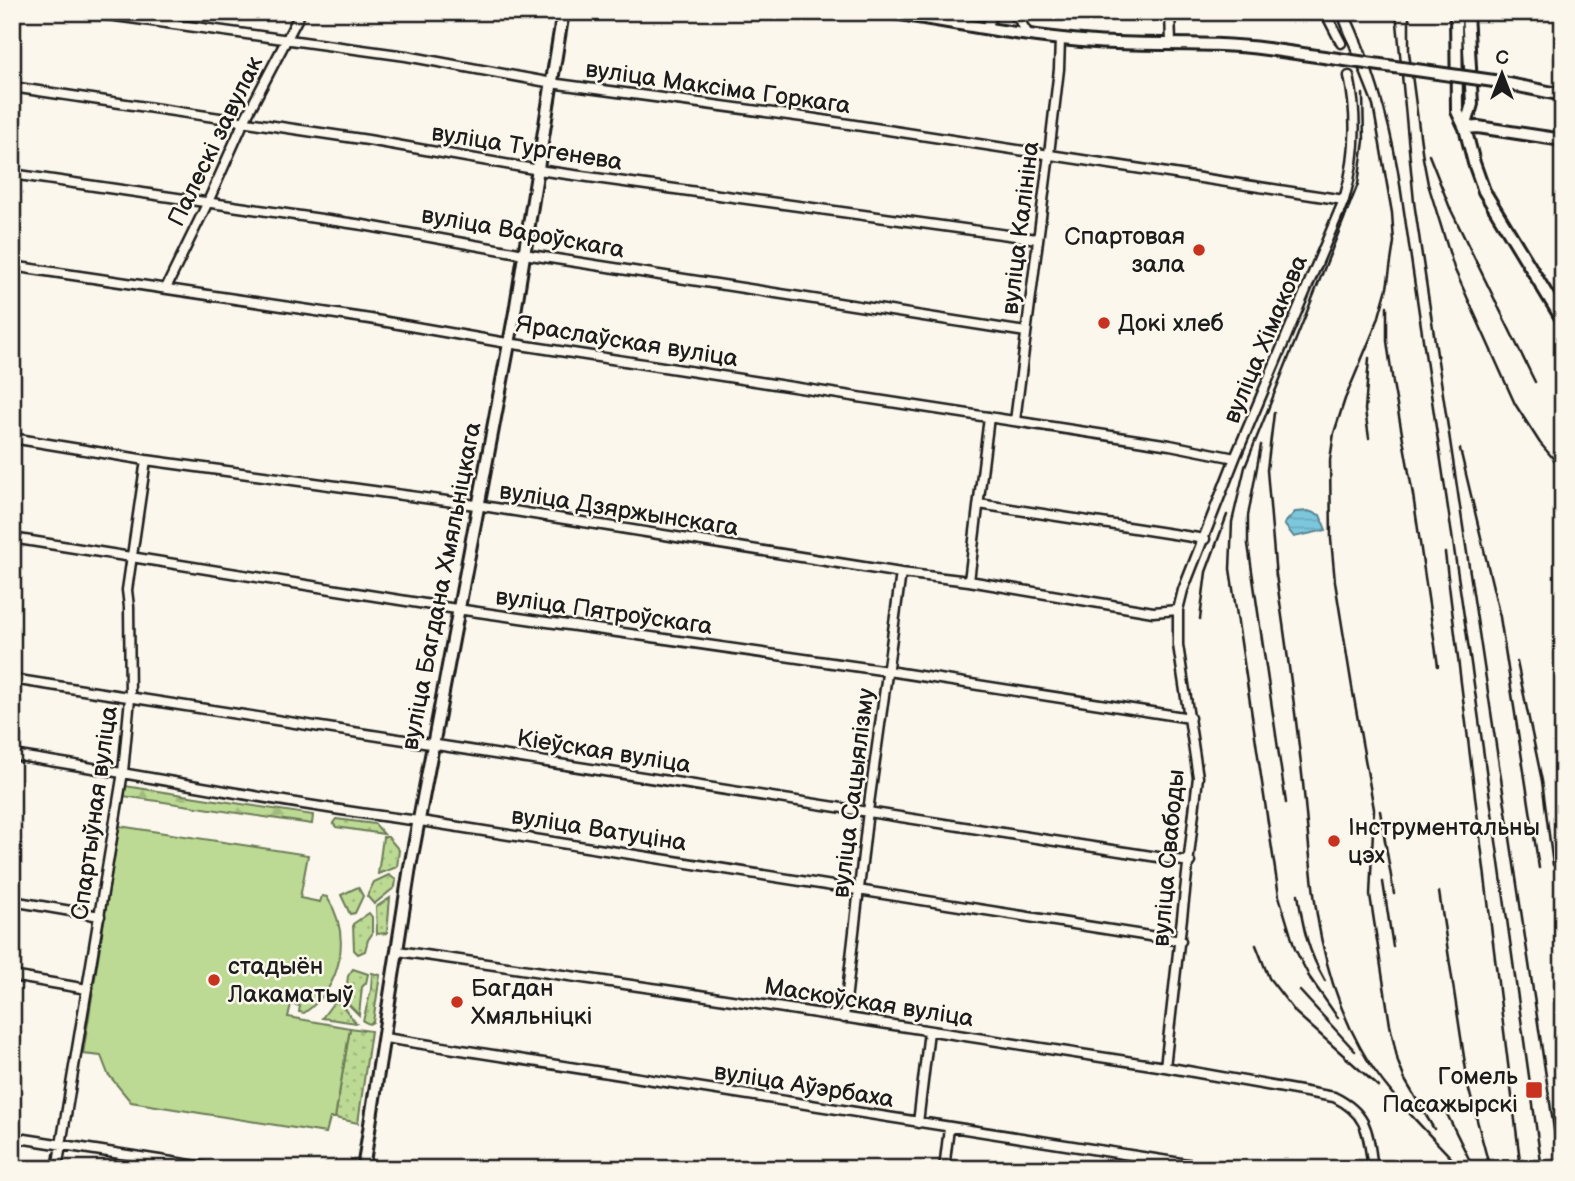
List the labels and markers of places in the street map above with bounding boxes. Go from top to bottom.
place label: Спартовая зала [1064,222,1185,279]
marker: Спартовая зала [1191,242,1207,258]
place label: Докі хлеб [1118,309,1224,338]
marker: Докі хлеб [1096,315,1112,331]
place label: Інструментальны цэх [1348,813,1540,870]
marker: Інструментальны цэх [1326,833,1342,849]
place label: стадыён Лакаматыў [227,952,354,1009]
marker: стадыён Лакаматыў [206,972,222,988]
place label: Багдан Хмяльніцкі [471,974,592,1031]
marker: Багдан Хмяльніцкі [449,994,465,1010]
place label: Гомель Пасажырскі [1382,1062,1518,1119]
marker: Гомель Пасажырскі [1524,1080,1544,1100]

